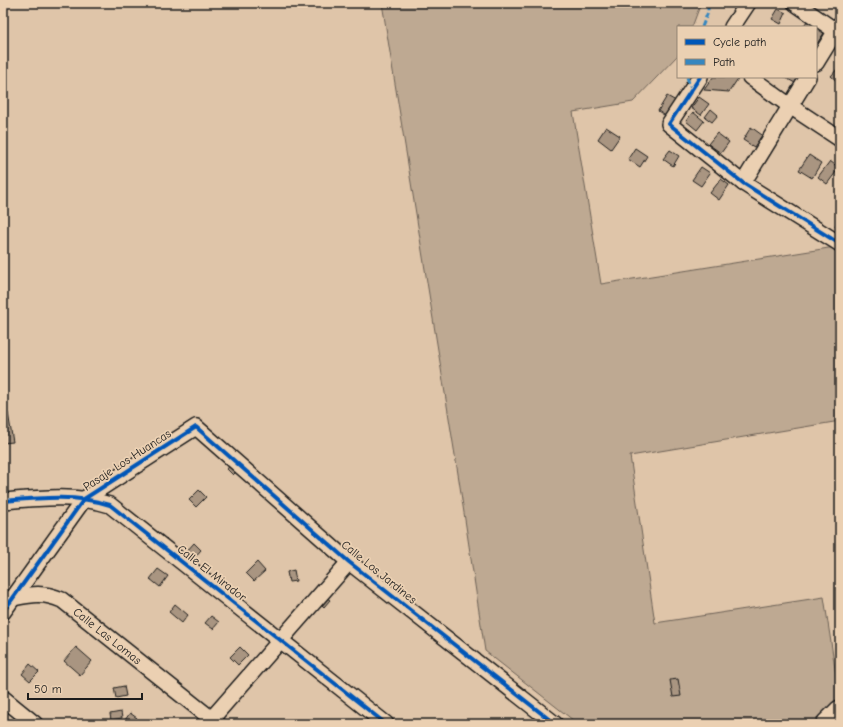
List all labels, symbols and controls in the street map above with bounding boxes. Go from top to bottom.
legend [677,26,817,78]
text: Cycle path [713,35,766,49]
text: Path [713,55,735,69]
street label: Pasaje Los Huancas [80,426,174,494]
street label: Calle Los Jardines [339,537,419,607]
street label: Calle El Mirador [175,542,249,604]
street label: Calle Las Lomas [70,605,144,667]
scale bar [28,675,142,701]
text: 50 m [34,682,62,696]

